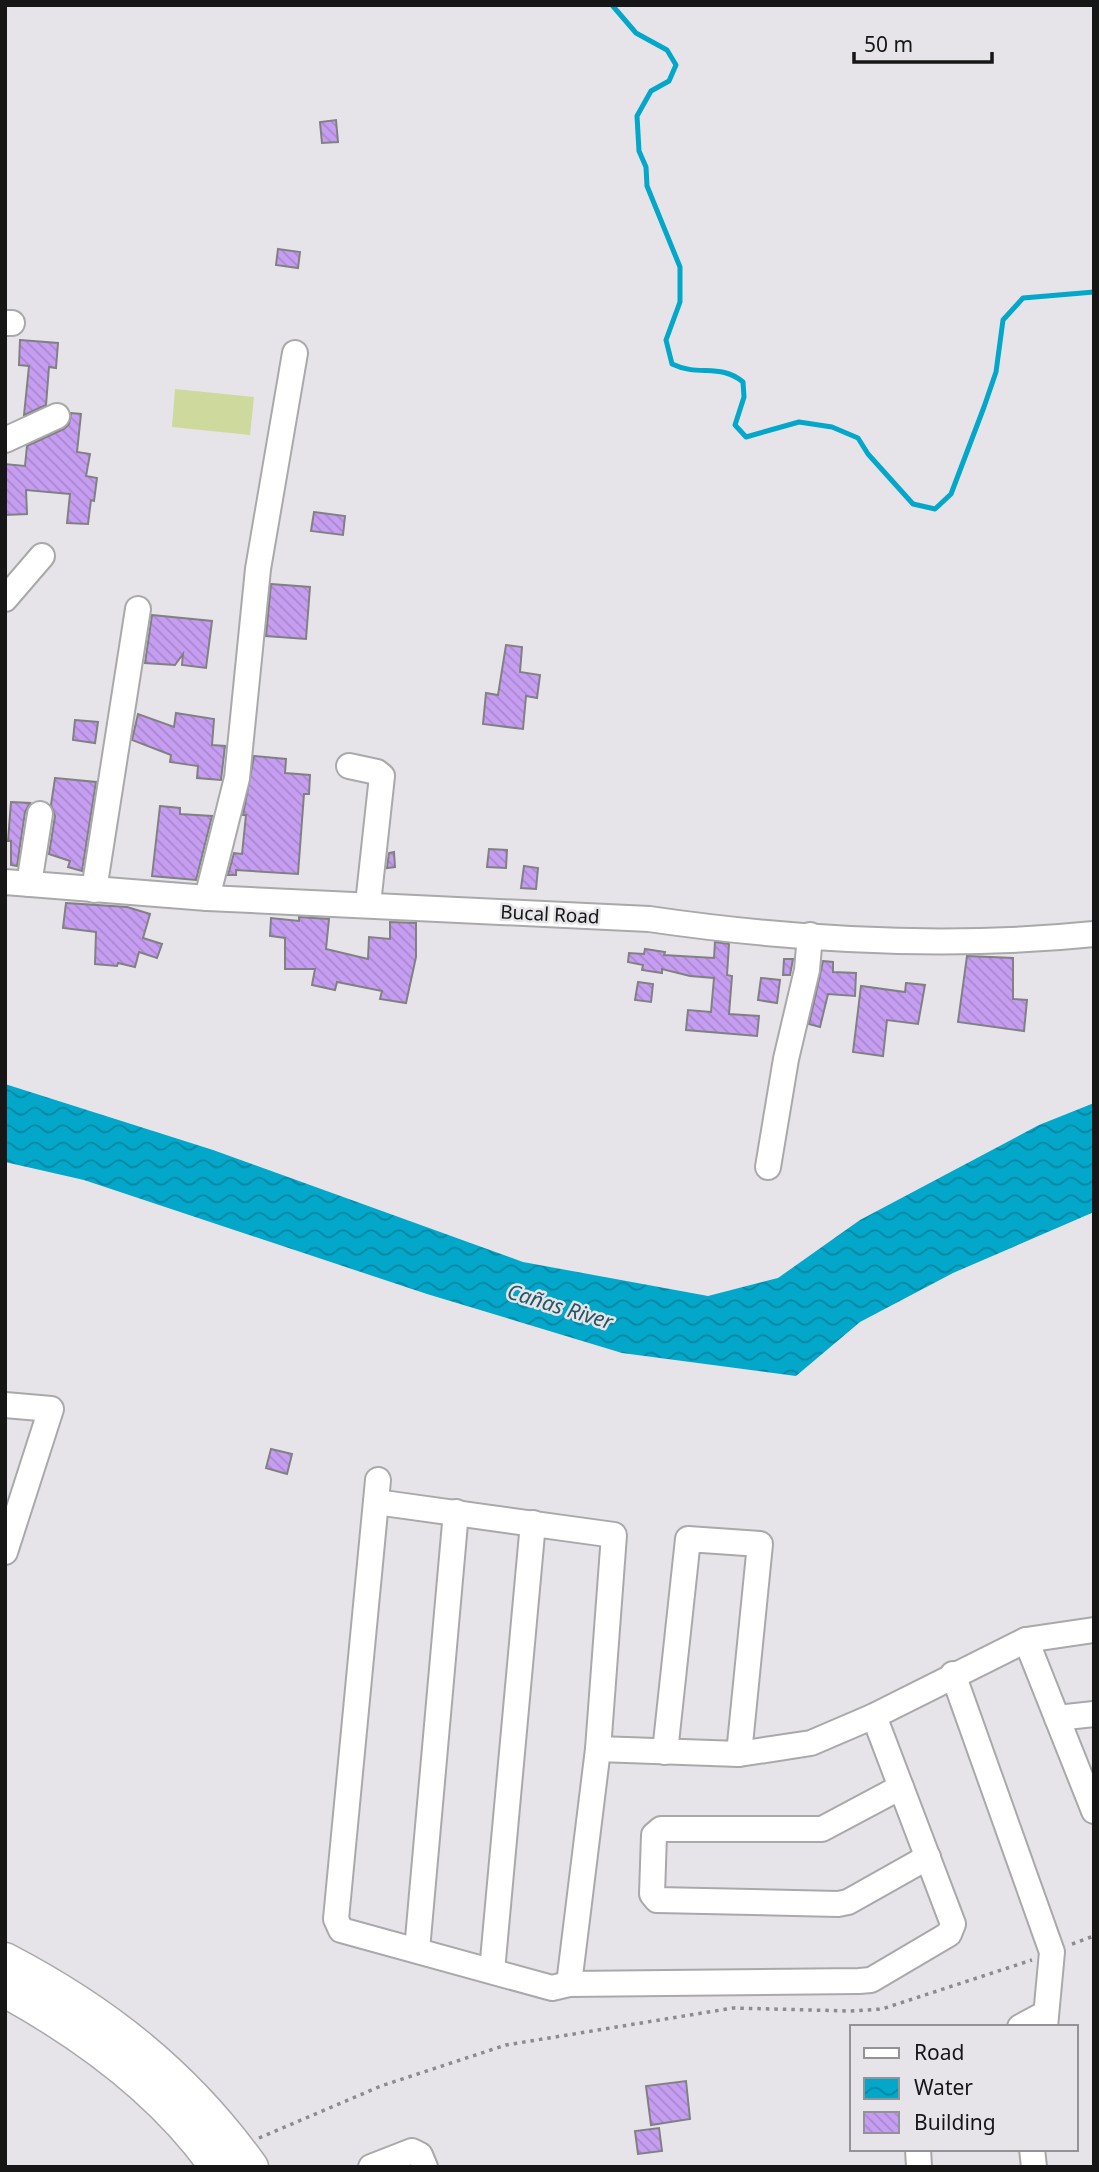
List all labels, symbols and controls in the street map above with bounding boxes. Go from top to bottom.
scale bar [854,21,992,65]
text: 50 m [864,30,913,58]
street label: Bucal Road [500,898,600,930]
water label: Cañas River [504,1277,618,1336]
legend [850,2025,1078,2151]
text: Road [914,2038,964,2066]
text: Water [914,2073,973,2101]
text: Building [914,2108,996,2136]

